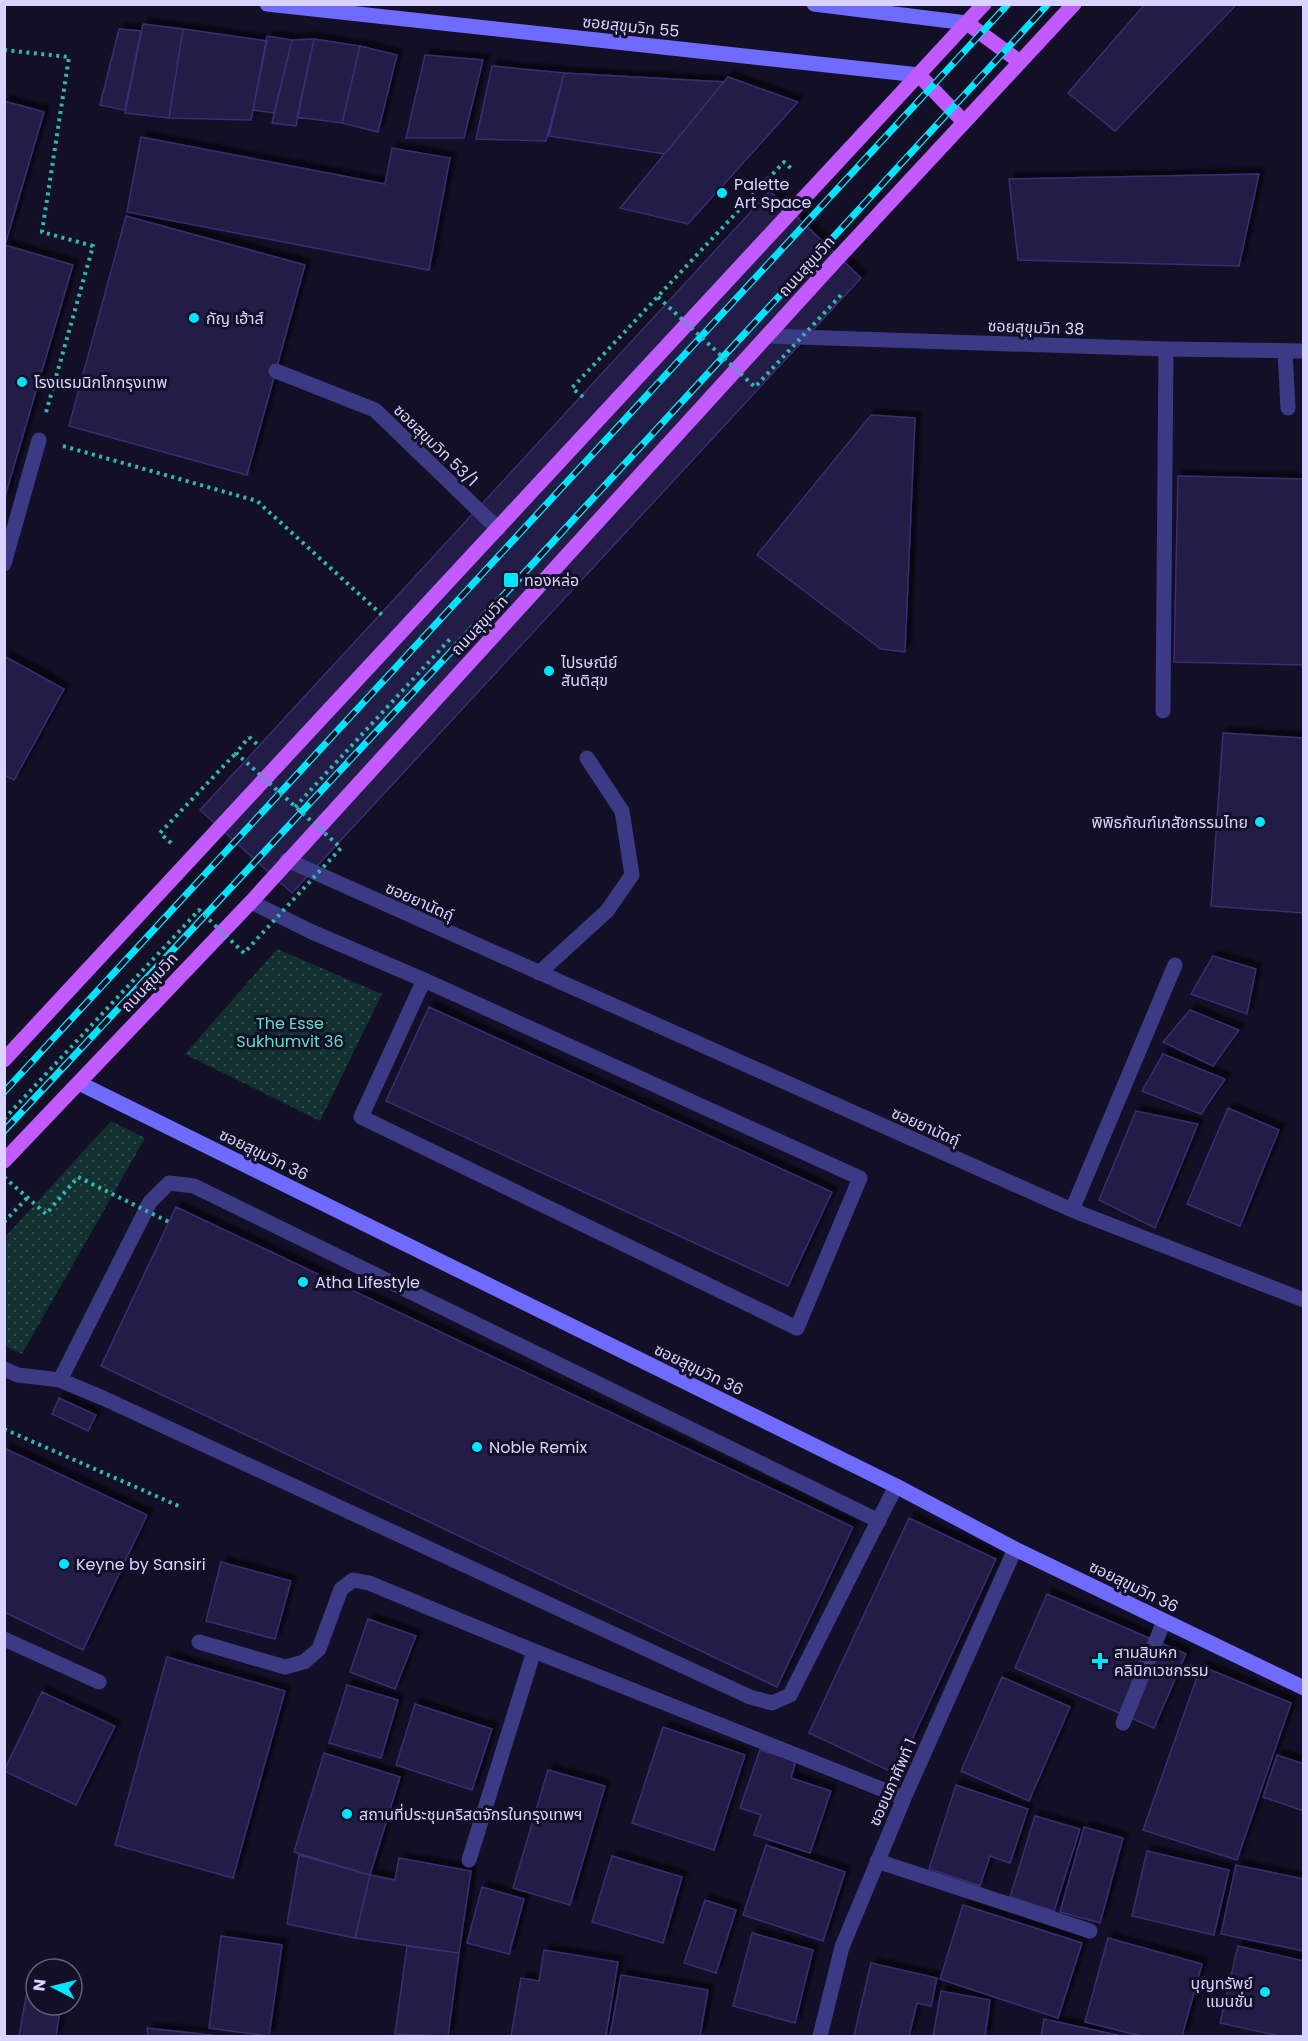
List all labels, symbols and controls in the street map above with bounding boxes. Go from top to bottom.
street label: ซอยสุขุมวิท 55 [581,10,681,43]
place label: Palette Art Space [734,173,812,214]
marker: Palette Art Space [715,186,729,200]
street label: ถนนสุขุมวิท [773,231,840,302]
place label: กัญ เฮ้าส์ [206,307,264,330]
marker: กัญ เฮ้าส์ [187,311,201,325]
street label: ซอยสุขุมวิท 38 [987,314,1085,341]
place label: โรงแรมนิกโกกรุงเทพ [34,371,167,394]
marker: โรงแรมนิกโกกรุงเทพ [15,375,29,389]
street label: ซอยสุขุมวิท 53/1 [388,399,483,492]
place label: ทองหล่อ [524,569,579,592]
marker: ทองหล่อ [502,571,520,589]
street label: ถนนสุขุมวิท [446,590,513,660]
place label: ไปรษณีย์ สันติสุข [560,651,618,692]
marker: ไปรษณีย์ สันติสุข [542,664,556,678]
place label: พิพิธภัณฑ์เภสัชกรรมไทย [1091,811,1248,834]
marker: พิพิธภัณฑ์เภสัชกรรมไทย [1253,815,1267,829]
street label: ซอยยานัดถุ์ [382,876,458,927]
street label: ถนนสุขุมวิท [116,947,183,1017]
park label: The Esse Sukhumvit 36 [236,1012,344,1053]
street label: ซอยยานัดถุ์ [888,1101,964,1152]
street label: ซอยสุขุมวิท 36 [215,1123,312,1186]
place label: Atha Lifestyle [315,1271,420,1294]
marker: Atha Lifestyle [296,1275,310,1289]
street label: ซอยสุขุมวิท 36 [650,1338,747,1401]
place label: Noble Remix [489,1436,587,1459]
marker: Noble Remix [470,1440,484,1454]
place label: Keyne by Sansiri [76,1553,206,1576]
street label: ซอยสุขุมวิท 36 [1085,1555,1182,1618]
marker: Keyne by Sansiri [57,1557,71,1571]
place label: สามสิบหก คลินิกเวชกรรม [1114,1641,1209,1682]
marker: สามสิบหก คลินิกเวชกรรม [1091,1652,1109,1670]
street label: ซอยนภาศัพท์ 1 [863,1735,922,1830]
place label: สถานที่ประชุมคริสตจักรในกรุงเทพฯ [359,1803,582,1826]
marker: สถานที่ประชุมคริสตจักรในกรุงเทพฯ [340,1807,354,1821]
north arrow [24,1957,84,2017]
place label: บุญทรัพย์ แมนชั่น [1191,1972,1253,2013]
text: N [27,1978,52,1993]
marker: บุญทรัพย์ แมนชั่น [1258,1985,1272,1999]

